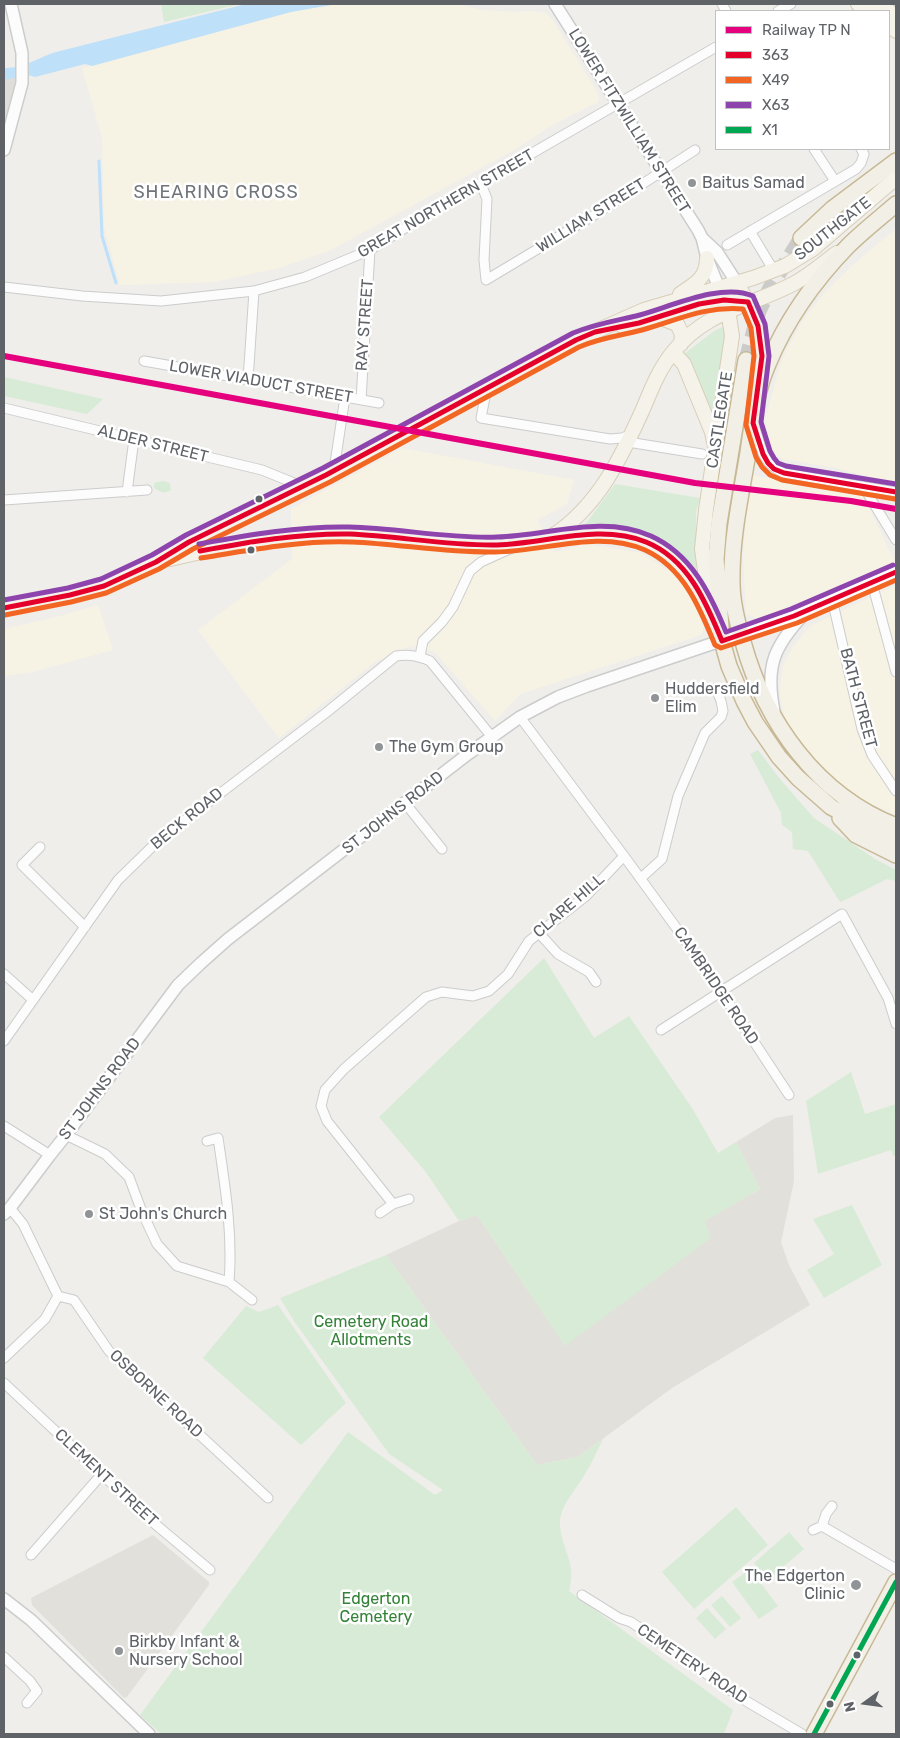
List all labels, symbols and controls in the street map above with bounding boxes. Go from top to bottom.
legend [715,10,890,150]
text: Railway TP N [762,21,851,39]
street label: LOWER FITZWILLIAM STREET [564,25,694,217]
text: 363 [762,46,789,64]
text: X49 [762,71,789,89]
text: X63 [762,96,790,114]
text: X1 [762,121,778,139]
street label: GREAT NORTHERN STREET [355,146,537,262]
place label: Baitus Samad [702,173,805,193]
street label: WILLIAM STREET [533,175,649,257]
marker: Baitus Samad [686,177,698,189]
district label: SHEARING CROSS [132,182,300,204]
street label: SOUTHGATE [791,193,875,265]
street label: RAY STREET [352,278,378,372]
street label: LOWER VIADUCT STREET [168,356,354,408]
street label: CASTLEGATE [703,370,737,470]
street label: ALDER STREET [96,421,210,467]
unlabelled marker [254,494,264,504]
unlabelled marker [246,545,256,555]
street label: BATH STREET [835,646,881,750]
place label: Huddersfield Elim [665,679,759,717]
marker: Huddersfield Elim [649,692,661,704]
place label: The Gym Group [389,737,504,757]
marker: The Gym Group [373,741,385,753]
street label: ST JOHNS ROAD [339,767,447,859]
street label: BECK ROAD [147,784,227,854]
street label: CLARE HILL [529,870,609,942]
street label: CAMBRIDGE ROAD [669,923,763,1049]
street label: ST JOHNS ROAD [55,1034,145,1144]
place label: St John's Church [99,1204,227,1224]
marker: St John's Church [83,1208,95,1220]
park label: Cemetery Road Allotments [314,1312,428,1350]
street label: OSBORNE ROAD [105,1346,207,1442]
street label: CLEMENT STREET [50,1425,162,1531]
place label: The Edgerton Clinic [745,1566,845,1604]
marker: The Edgerton Clinic [849,1578,863,1592]
park label: Edgerton Cemetery [340,1589,412,1627]
street label: CEMETERY ROAD [633,1620,751,1708]
place label: Birkby Infant & Nursery School [129,1632,243,1670]
marker: Birkby Infant & Nursery School [113,1645,125,1657]
unlabelled marker [852,1650,862,1660]
north arrow [840,1678,890,1728]
unlabelled marker [825,1699,835,1709]
text: N [840,1700,859,1714]

